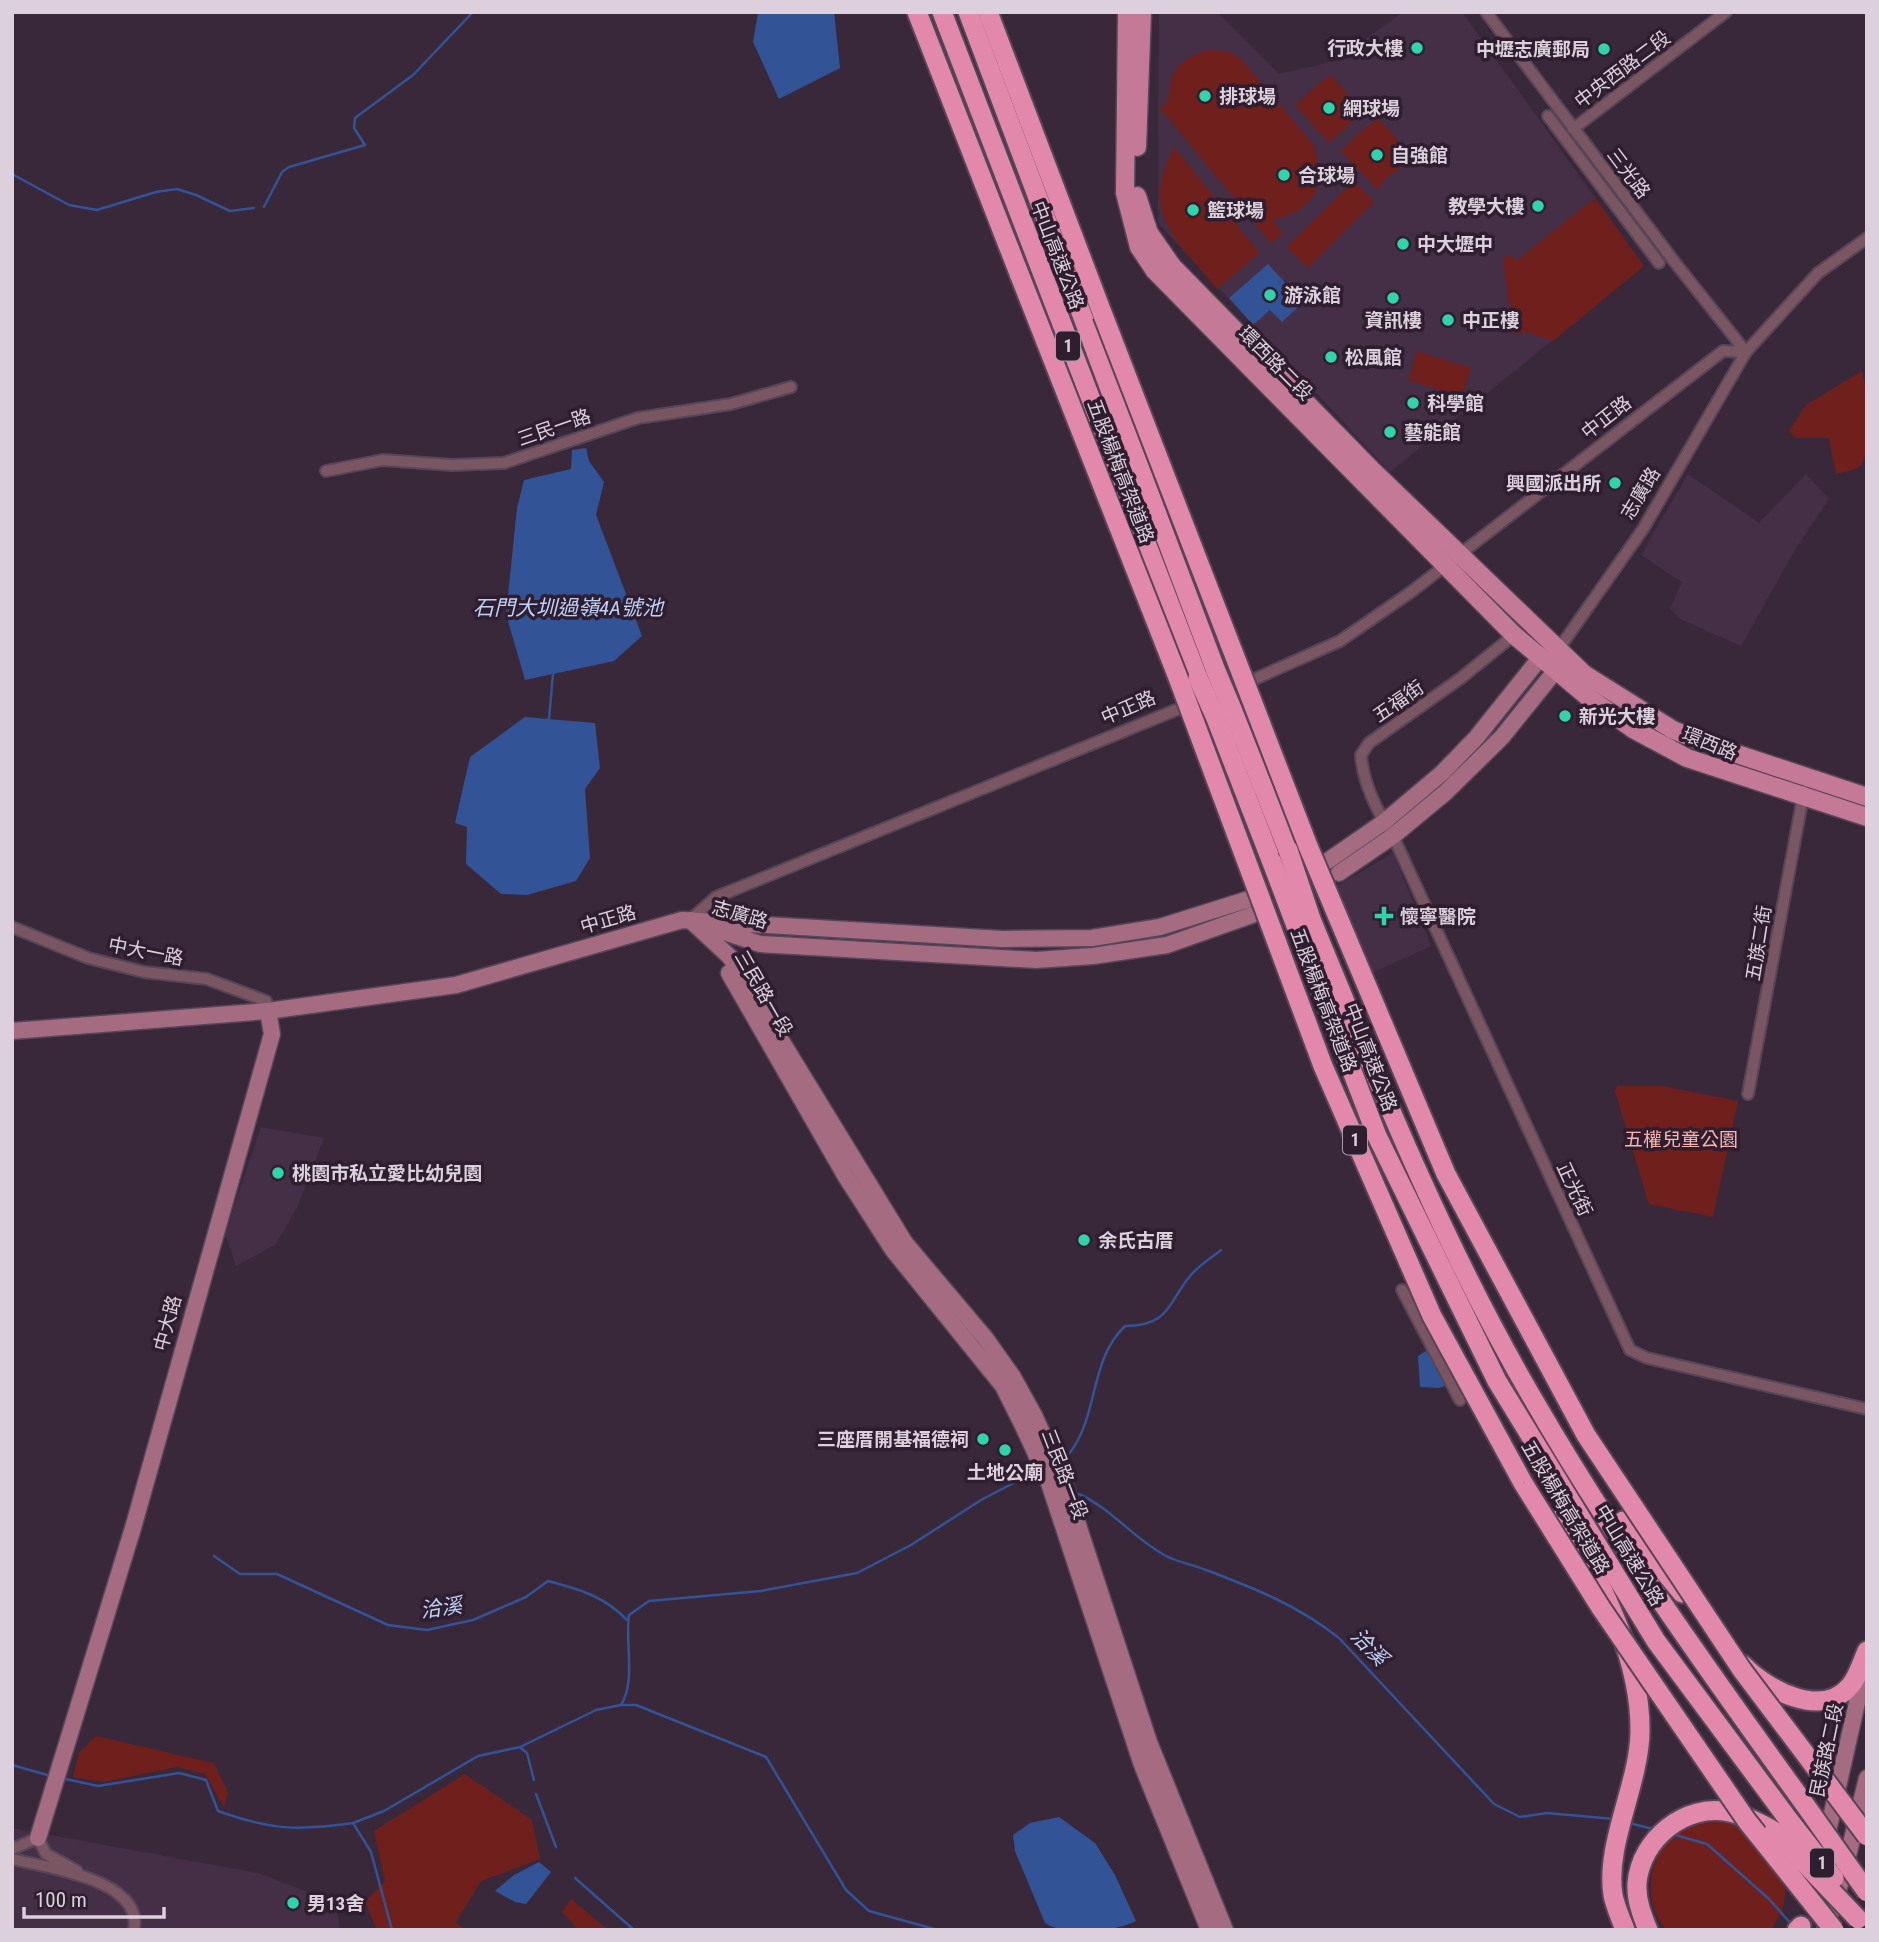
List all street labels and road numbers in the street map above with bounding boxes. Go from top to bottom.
street label: 中央西路二段 [1570,26,1675,113]
street label: 三光路 [1602,144,1655,203]
street label: 中山高速公路 [1026,198,1089,313]
street label: 環西路二段 [1234,322,1317,405]
road number: 1 [1056,332,1080,360]
street label: 中正路 [1577,391,1636,444]
street label: 五股楊梅高架道路 [1083,396,1159,546]
street label: 三民一路 [514,404,594,451]
street label: 志廣路 [1616,463,1665,524]
street label: 五福街 [1368,676,1428,727]
street label: 中正路 [1097,686,1159,729]
street label: 環西路 [1679,722,1741,765]
street label: 志廣路 [709,896,770,933]
street label: 中正路 [578,901,639,938]
street label: 五族二街 [1741,904,1776,982]
street label: 五股楊梅高架道路 [1286,925,1362,1075]
street label: 中大一路 [106,933,185,970]
street label: 三民路一段 [730,946,797,1040]
street label: 中山高速公路 [1339,1000,1402,1115]
road number: 1 [1343,1126,1367,1154]
street label: 正光街 [1552,1159,1597,1220]
street label: 中大路 [149,1293,186,1354]
street label: 三民路一段 [1037,1426,1092,1523]
street label: 五股楊梅高架道路 [1517,1436,1615,1578]
street label: 中山高速公路 [1590,1500,1669,1610]
street label: 民族路二段 [1805,1701,1848,1799]
road number: 1 [1810,1849,1834,1878]

